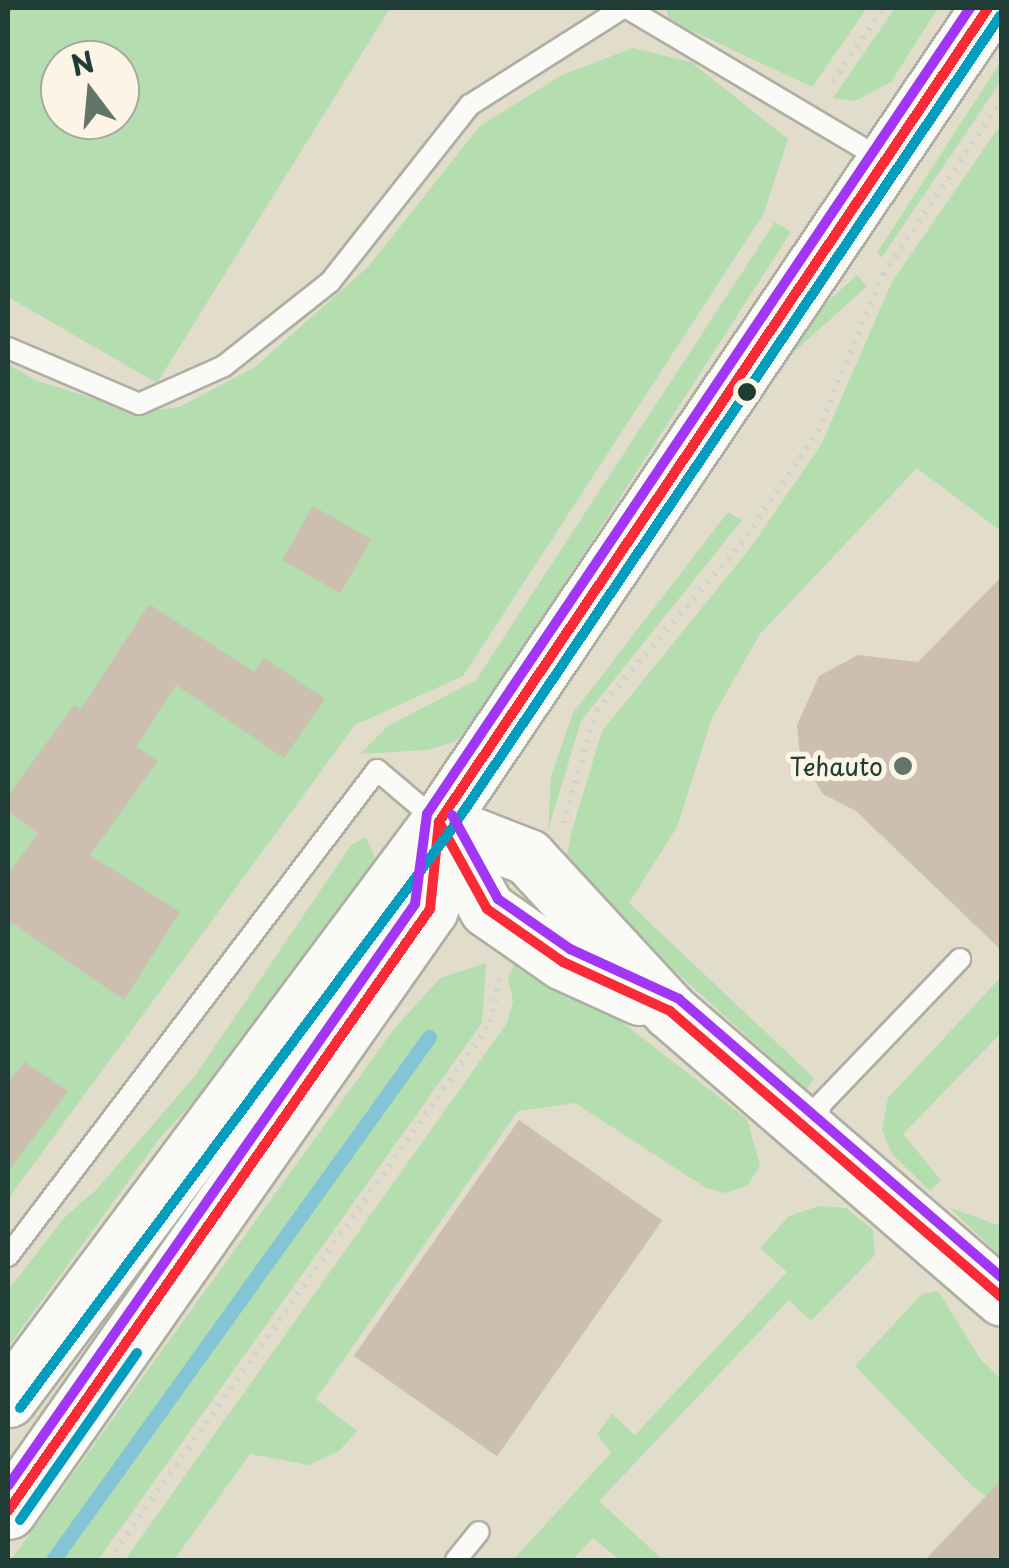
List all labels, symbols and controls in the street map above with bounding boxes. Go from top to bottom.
text: N [66,39,99,86]
north arrow [40,40,140,140]
unlabelled marker [737,382,757,402]
place label: Tehauto [789,751,883,781]
marker: Tehauto [892,755,914,777]

